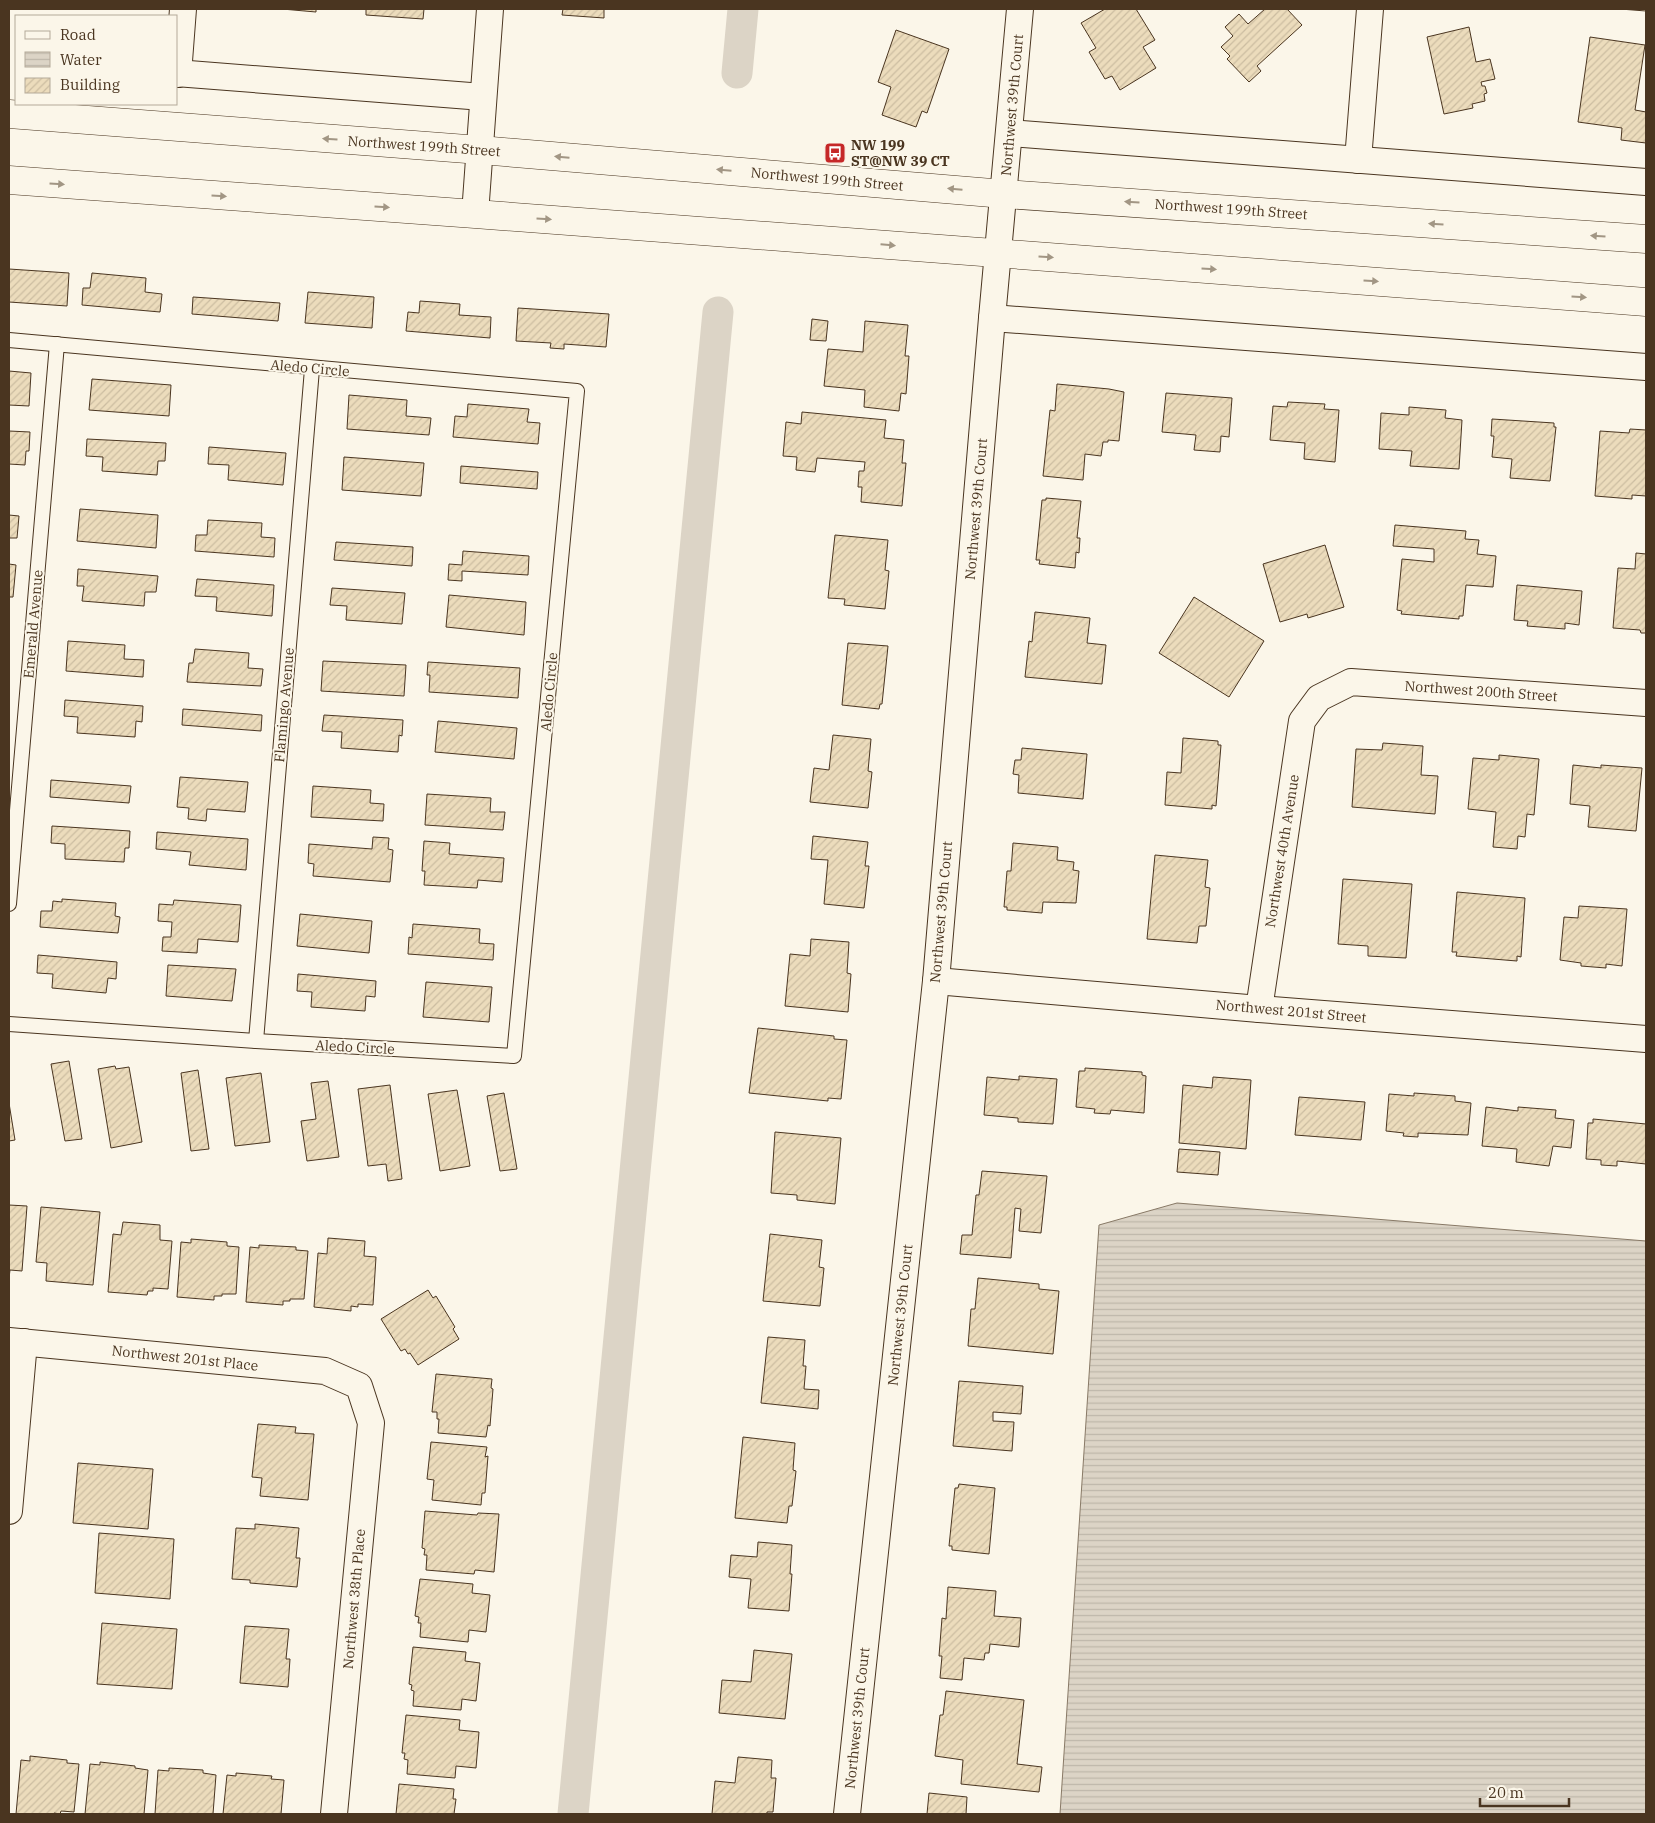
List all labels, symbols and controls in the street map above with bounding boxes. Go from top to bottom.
legend [15,15,178,105]
text: Road [60,25,96,44]
street label: Northwest 39th Court [997,33,1027,177]
text: Water [60,50,102,69]
text: Building [60,75,120,94]
street label: Northwest 199th Street [347,132,501,160]
one-way arrow [322,134,338,142]
place label: NW 199 ST@NW 39 CT [851,136,950,170]
bus stop icon: NW 199 ST@NW 39 CT [823,141,847,165]
one-way arrow [553,153,569,161]
street label: Northwest 199th Street [750,163,904,195]
one-way arrow [715,166,731,174]
one-way arrow [50,180,66,188]
one-way arrow [947,185,963,193]
one-way arrow [212,192,228,200]
street label: Northwest 199th Street [1154,195,1308,223]
one-way arrow [1123,198,1139,206]
one-way arrow [374,203,390,211]
one-way arrow [536,215,552,223]
one-way arrow [1427,220,1443,228]
one-way arrow [1589,231,1605,239]
one-way arrow [880,241,896,249]
one-way arrow [1039,254,1055,262]
one-way arrow [1201,266,1217,274]
one-way arrow [1363,278,1379,286]
one-way arrow [1571,294,1587,302]
street label: Aledo Circle [270,356,350,380]
street label: Northwest 39th Court [961,437,991,581]
street label: Emerald Avenue [19,569,47,679]
street label: Flamingo Avenue [270,647,298,763]
street label: Aledo Circle [537,652,561,732]
street label: Northwest 200th Street [1404,677,1558,705]
street label: Northwest 40th Avenue [1261,773,1303,929]
street label: Northwest 39th Court [926,840,956,984]
street label: Northwest 201st Street [1215,995,1367,1027]
street label: Aledo Circle [315,1036,395,1058]
street label: Northwest 39th Court [884,1243,916,1387]
street label: Northwest 201st Place [111,1341,259,1375]
street label: Northwest 38th Place [339,1528,369,1670]
street label: Northwest 39th Court [841,1646,873,1790]
scale bar [1480,1776,1569,1808]
text: 20 m [1488,1783,1524,1802]

